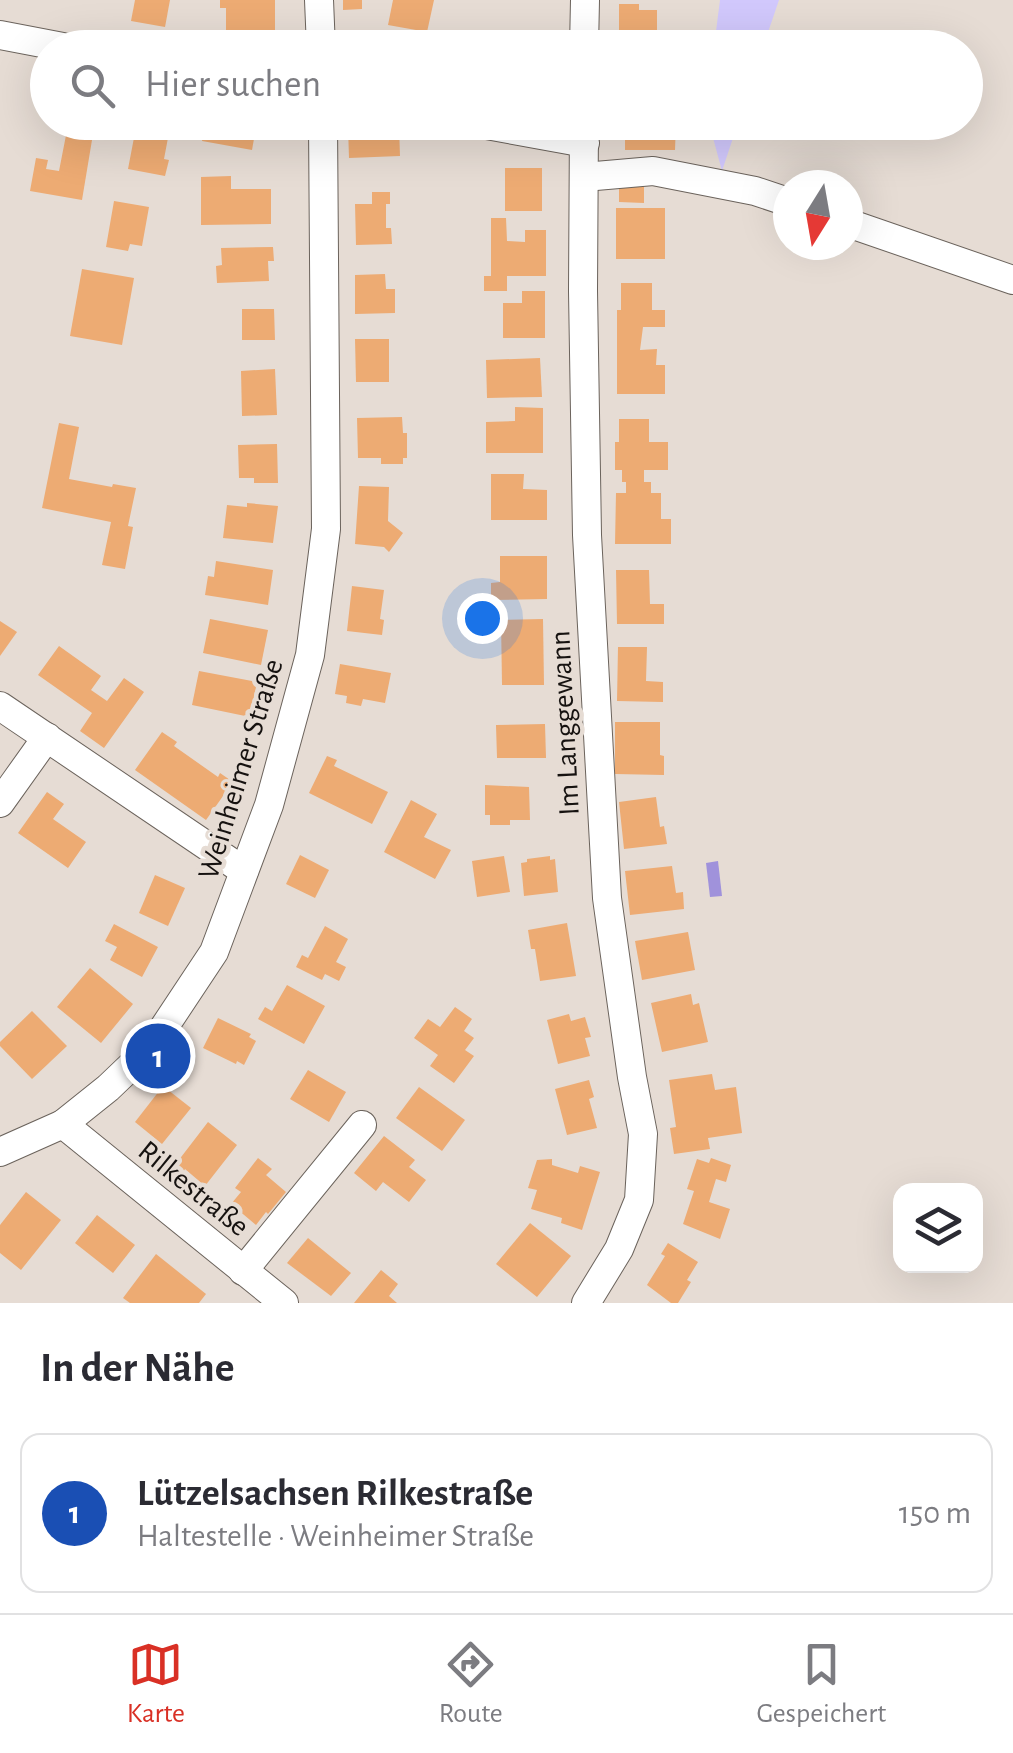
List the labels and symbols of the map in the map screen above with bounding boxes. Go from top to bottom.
north arrow [773,170,863,260]
your location [457,593,508,644]
street label: Im Langgewann [545,630,585,816]
street label: Weinheimer Straße [193,656,289,883]
pin: 1 [126,1018,190,1094]
street label: Rilkestraße [132,1135,254,1242]

